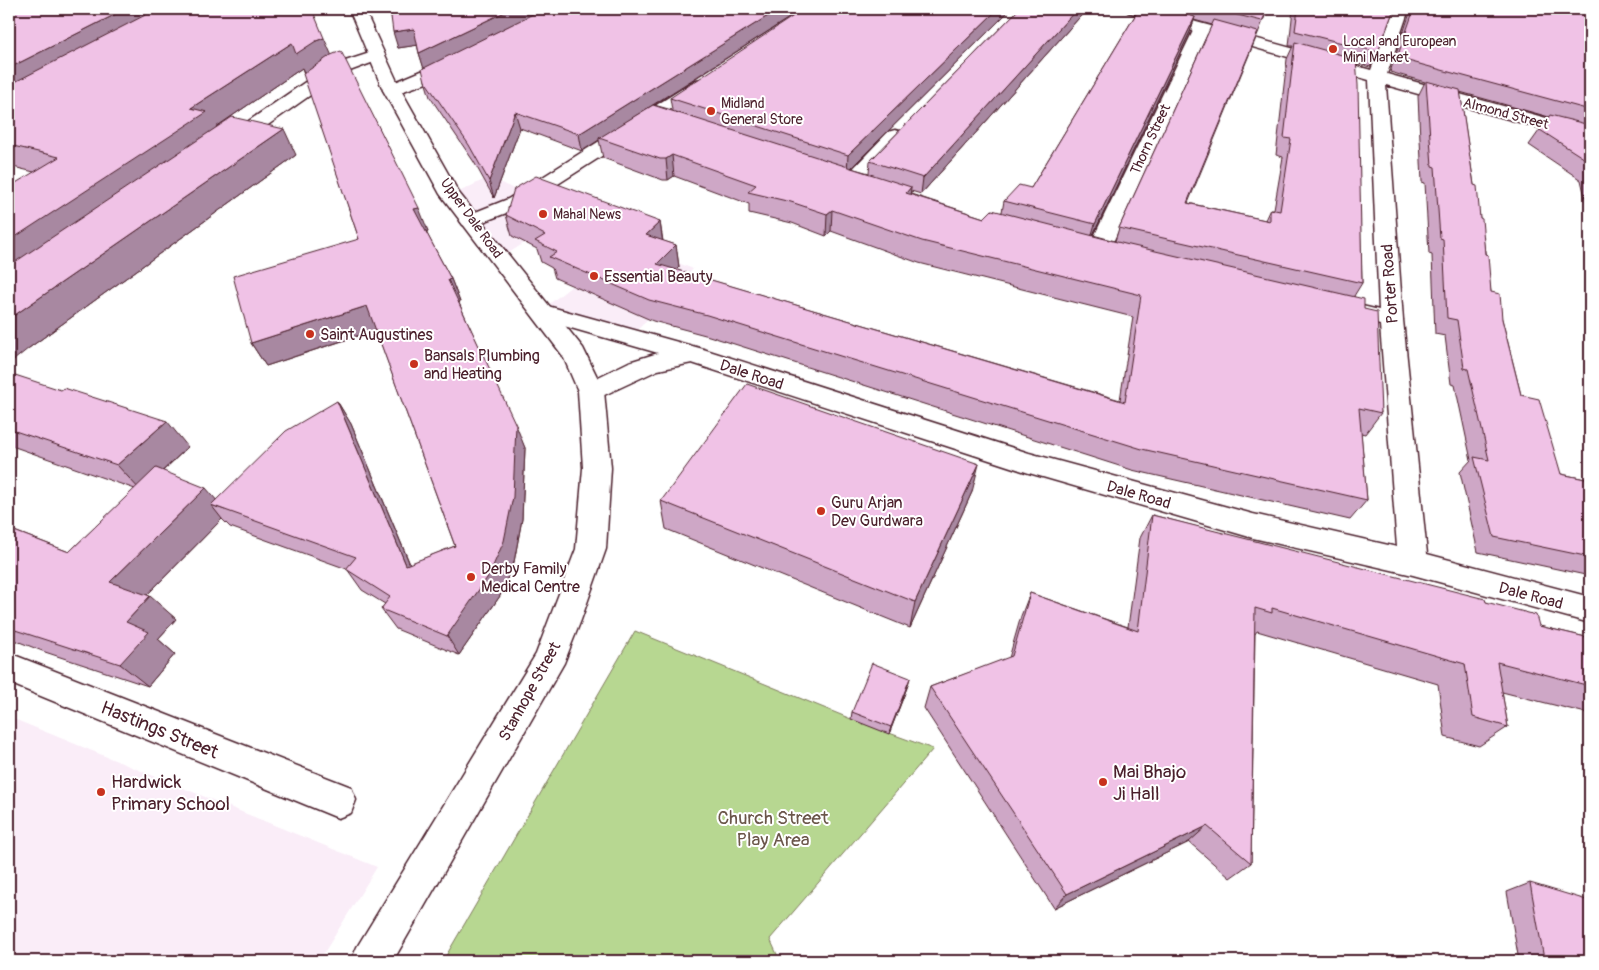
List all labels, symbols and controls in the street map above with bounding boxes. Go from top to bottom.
place label: Local and European Mini Market [1343,33,1457,66]
marker: Local and European Mini Market [1327,43,1339,55]
street label: Almond Street [1461,94,1551,133]
place label: Midland General Store [721,95,803,128]
street label: Thorn Street [1127,101,1174,177]
marker: Midland General Store [705,105,717,117]
street label: Upper Dale Road [437,175,506,262]
place label: Mahal News [553,206,622,223]
marker: Mahal News [537,208,549,220]
street label: Porter Road [1377,243,1403,324]
place label: Essential Beauty [604,267,713,287]
marker: Essential Beauty [588,270,600,282]
place label: Saint Augustines [320,325,433,345]
marker: Saint Augustines [304,328,316,340]
place label: Bansals Plumbing and Heating [424,346,540,384]
street label: Dale Road [717,355,786,395]
marker: Bansals Plumbing and Heating [408,358,420,370]
street label: Dale Road [1104,476,1173,514]
place label: Guru Arjan Dev Gurdwara [831,493,923,531]
marker: Guru Arjan Dev Gurdwara [815,505,827,517]
place label: Derby Family Medical Centre [481,559,580,597]
marker: Derby Family Medical Centre [465,571,477,583]
street label: Dale Road [1496,578,1565,614]
street label: Stanhope Street [494,638,566,745]
street label: Hastings Street [97,695,222,765]
place label: Mai Bhajo Ji Hall [1113,760,1186,806]
place label: Hardwick Primary School [111,770,230,816]
marker: Mai Bhajo Ji Hall [1097,776,1109,788]
marker: Hardwick Primary School [95,786,107,798]
park label: Church Street Play Area [717,806,829,852]

